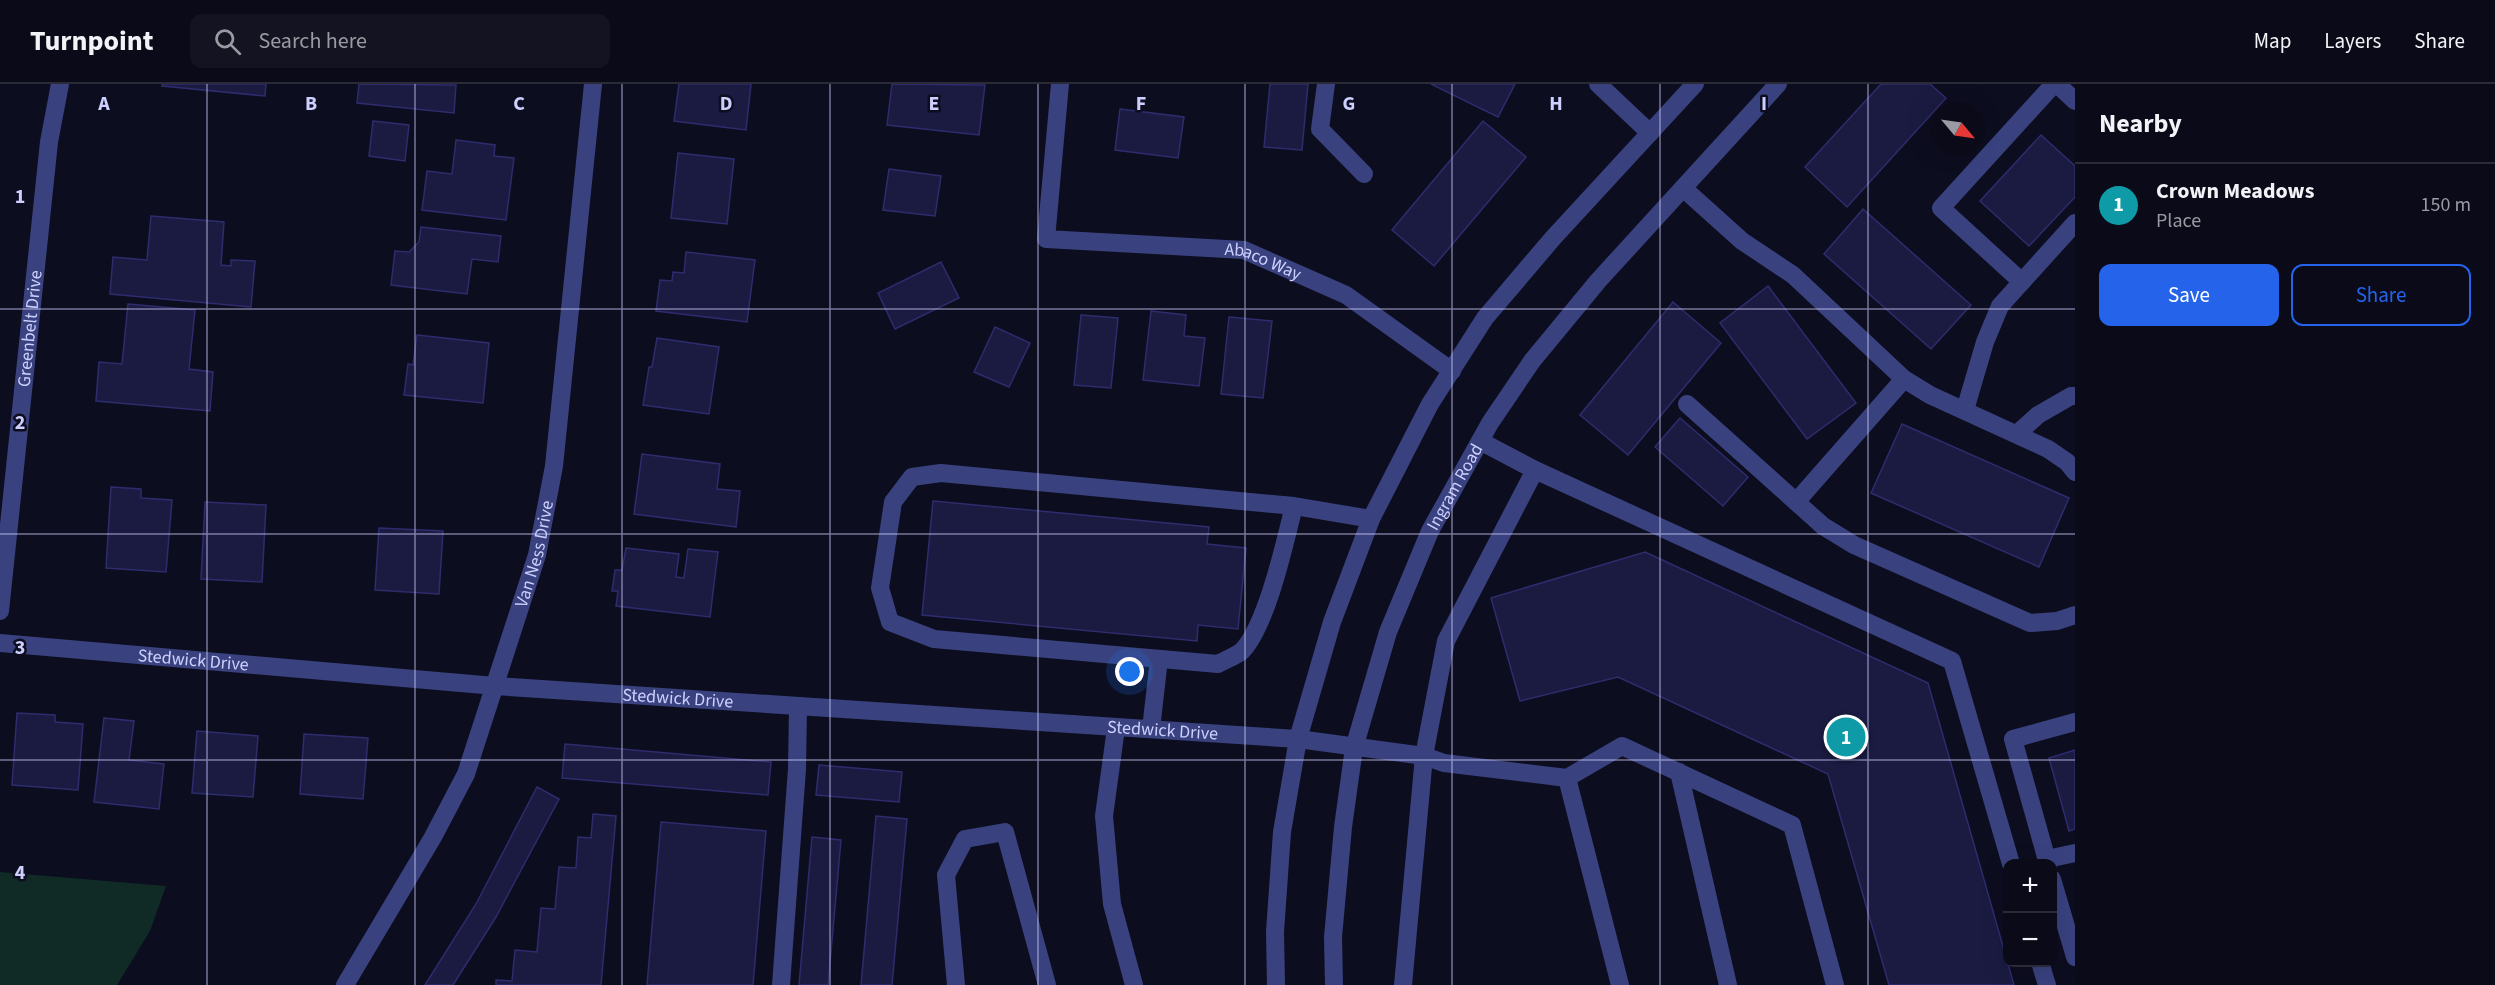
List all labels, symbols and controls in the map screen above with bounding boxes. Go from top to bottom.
search box [190,14,610,68]
text: Turnpoint [30,21,154,61]
icon: search [211,25,244,58]
text: Search here [259,25,367,57]
text: Map [2254,26,2291,56]
text: Layers [2324,26,2381,56]
text: Share [2414,26,2465,56]
text: A [97,90,110,118]
text: B [305,90,317,118]
text: C [513,90,525,118]
text: D [720,90,732,118]
text: E [929,90,939,118]
text: F [1136,90,1146,118]
text: G [1343,90,1355,118]
text: H [1549,90,1563,118]
text: I [1761,90,1767,118]
north arrow [1931,102,1985,156]
text: Nearby [2099,105,2182,142]
text: Crown Meadows [2156,175,2314,207]
text: 1 [15,183,25,211]
text: 1 [2113,191,2124,219]
text: 150 m [2421,191,2471,219]
text: Place [2156,207,2201,235]
street label: Abaco Way [1224,236,1306,287]
button: Save [2099,264,2279,326]
button: Share [2291,264,2471,326]
street label: Greenbelt Drive [11,269,48,388]
text: 2 [15,409,25,437]
street label: Ingram Road [1420,439,1489,535]
street label: Van Ness Drive [508,498,560,611]
text: 3 [15,634,25,662]
street label: Stedwick Drive [137,643,250,677]
your location [1115,657,1144,686]
street label: Stedwick Drive [621,682,734,714]
street label: Stedwick Drive [1106,714,1219,746]
pin: 1 [1826,714,1866,760]
text: 4 [15,859,26,887]
map controls [2003,859,2057,967]
button: + [2003,859,2057,913]
button: − [2003,913,2057,967]

